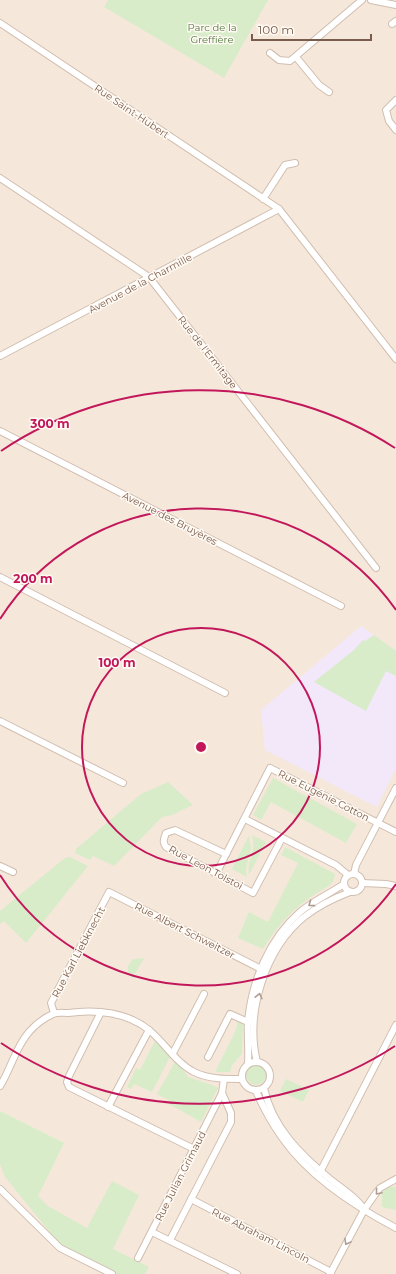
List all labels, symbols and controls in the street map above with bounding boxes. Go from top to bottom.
scale bar [252,16,371,42]
park label: Parc de la Greffière [187,21,237,46]
text: 100 m [258,22,294,37]
street label: Rue Saint-Hubert [92,81,172,141]
street label: Avenue de la Charmille [86,251,194,316]
street label: Rue de l'Ermitage [175,313,240,391]
text: 300 m [29,416,70,431]
street label: Avenue des Bruyères [120,489,220,548]
text: 200 m [13,571,53,586]
text: 100 m [99,655,135,670]
centre of rings [194,740,208,754]
street label: Rue Eugénie Cotton [276,767,372,824]
street label: Rue Leon Tolstoi [167,842,245,892]
street label: Rue Albert Schweitzer [132,899,237,961]
one-way arrow [308,899,315,906]
street label: Rue Karl Liebknecht [49,905,108,1000]
one-way arrow [254,993,262,999]
street label: Rue Julian Grimaud [152,1129,209,1223]
one-way arrow [375,1187,382,1194]
street label: Rue Abraham Lincoln [209,1205,312,1266]
one-way arrow [344,1238,352,1245]

